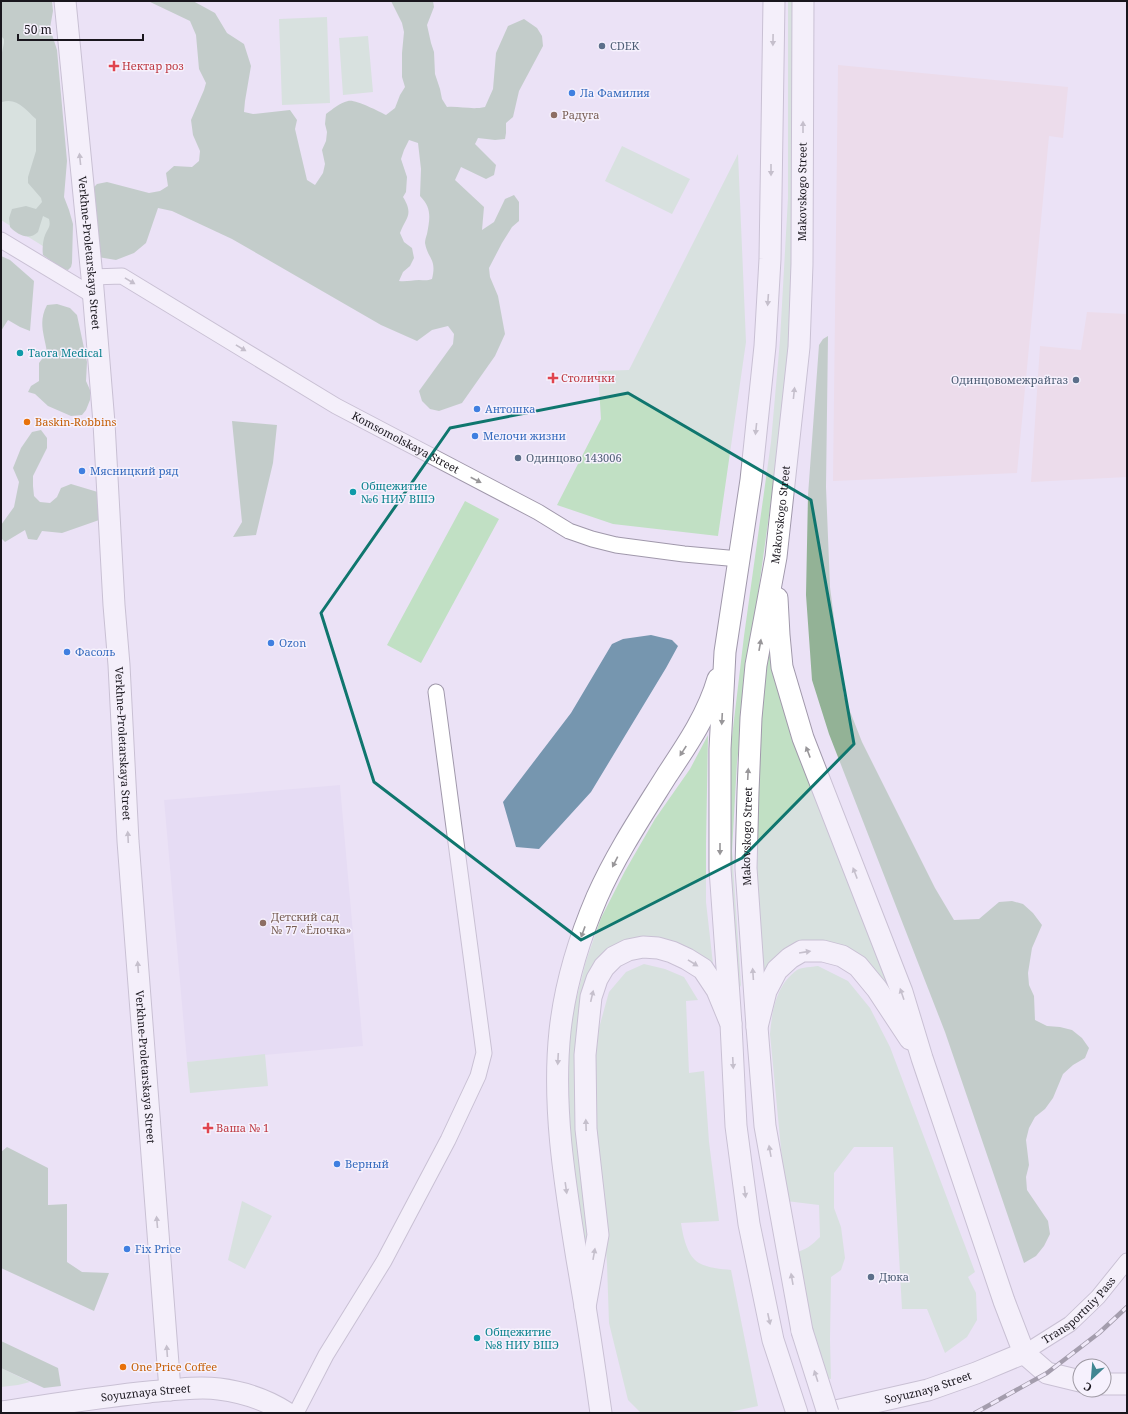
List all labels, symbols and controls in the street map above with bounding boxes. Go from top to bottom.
scale bar [18,16,143,42]
text: 50 m [24,21,52,38]
one-way arrow [770,34,776,47]
place label: CDEK [610,38,640,53]
marker: CDEK [597,41,607,51]
place label: Нектар роз [122,58,184,73]
marker: Нектар роз [109,61,119,71]
place label: Ла Фамилия [580,85,650,100]
marker: Ла Фамилия [567,88,577,98]
place label: Радуга [562,107,600,122]
marker: Радуга [549,110,559,120]
one-way arrow [800,120,806,133]
street label: Makovskogo Street [794,142,809,241]
one-way arrow [77,153,84,165]
one-way arrow [768,164,774,177]
street label: Verkhne-Proletarskaya Street [75,175,104,330]
one-way arrow [124,277,136,284]
one-way arrow [764,294,771,306]
place label: Taora Medical [28,345,103,360]
one-way arrow [235,345,247,352]
marker: Taora Medical [15,348,25,358]
place label: Столички [561,370,615,385]
place label: Одинцовомежрайгаз [951,372,1068,387]
marker: Столички [548,373,558,383]
marker: Одинцовомежрайгаз [1071,375,1081,385]
one-way arrow [791,387,797,399]
place label: Антошка [485,401,535,416]
marker: Антошка [472,404,482,414]
street label: Komsomolskaya Street [350,408,462,476]
place label: Baskin-Robbins [35,414,116,429]
marker: Baskin-Robbins [22,417,32,427]
one-way arrow [753,423,759,435]
place label: Мелочи жизни [483,428,566,443]
marker: Мелочи жизни [470,431,480,441]
place label: Одинцово 143006 [526,450,622,465]
marker: Одинцово 143006 [513,453,523,463]
place label: Мясницкий ряд [90,463,179,478]
street label: Makovskogo Street [767,465,793,565]
marker: Мясницкий ряд [77,466,87,476]
one-way arrow [471,477,482,483]
place label: Общежитие №6 НИУ ВШЭ [361,478,435,506]
marker: Общежитие №6 НИУ ВШЭ [348,487,358,497]
place label: Ozon [279,635,306,650]
marker: Ozon [266,638,276,648]
one-way arrow [757,639,763,651]
place label: Фасоль [75,644,115,659]
marker: Фасоль [62,647,72,657]
street label: Verkhne-Proletarskaya Street [112,666,135,821]
one-way arrow [718,713,725,725]
one-way arrow [679,745,686,757]
one-way arrow [805,745,811,757]
one-way arrow [745,768,752,780]
street label: Makovskogo Street [738,787,755,886]
one-way arrow [124,831,131,843]
one-way arrow [717,843,723,856]
one-way arrow [612,857,618,868]
one-way arrow [852,866,858,878]
place label: Детский сад № 77 «Ёлочка» [271,909,351,937]
marker: Детский сад № 77 «Ёлочка» [258,918,268,928]
one-way arrow [580,926,586,938]
one-way arrow [798,949,811,955]
one-way arrow [687,959,699,966]
one-way arrow [134,960,141,973]
one-way arrow [750,968,757,980]
one-way arrow [899,988,905,1000]
street label: Verkhne-Proletarskaya Street [132,989,159,1144]
one-way arrow [589,990,595,1002]
one-way arrow [555,1053,562,1065]
one-way arrow [729,1056,736,1069]
one-way arrow [582,1119,589,1131]
place label: Ваша № 1 [216,1120,269,1135]
marker: Ваша № 1 [203,1123,213,1133]
one-way arrow [766,1145,772,1157]
place label: Верный [345,1156,389,1171]
marker: Верный [332,1159,342,1169]
one-way arrow [563,1182,569,1194]
one-way arrow [742,1186,748,1198]
one-way arrow [154,1216,161,1228]
place label: Fix Price [135,1241,181,1256]
marker: Fix Price [122,1244,132,1254]
one-way arrow [592,1248,598,1261]
place label: Дюка [879,1269,909,1284]
marker: Дюка [866,1272,876,1282]
one-way arrow [789,1273,795,1285]
street label: Transportniy Pass [1039,1273,1119,1347]
one-way arrow [767,1313,773,1326]
place label: Общежитие №8 НИУ ВШЭ [485,1324,559,1352]
marker: Общежитие №8 НИУ ВШЭ [472,1333,482,1343]
one-way arrow [164,1345,171,1357]
north arrow [1072,1358,1112,1398]
place label: One Price Coffee [131,1359,217,1374]
marker: One Price Coffee [118,1362,128,1372]
street label: Soyuznaya Street [883,1367,973,1407]
one-way arrow [813,1370,819,1382]
text: С [1081,1379,1094,1396]
street label: Soyuznaya Street [100,1380,191,1405]

